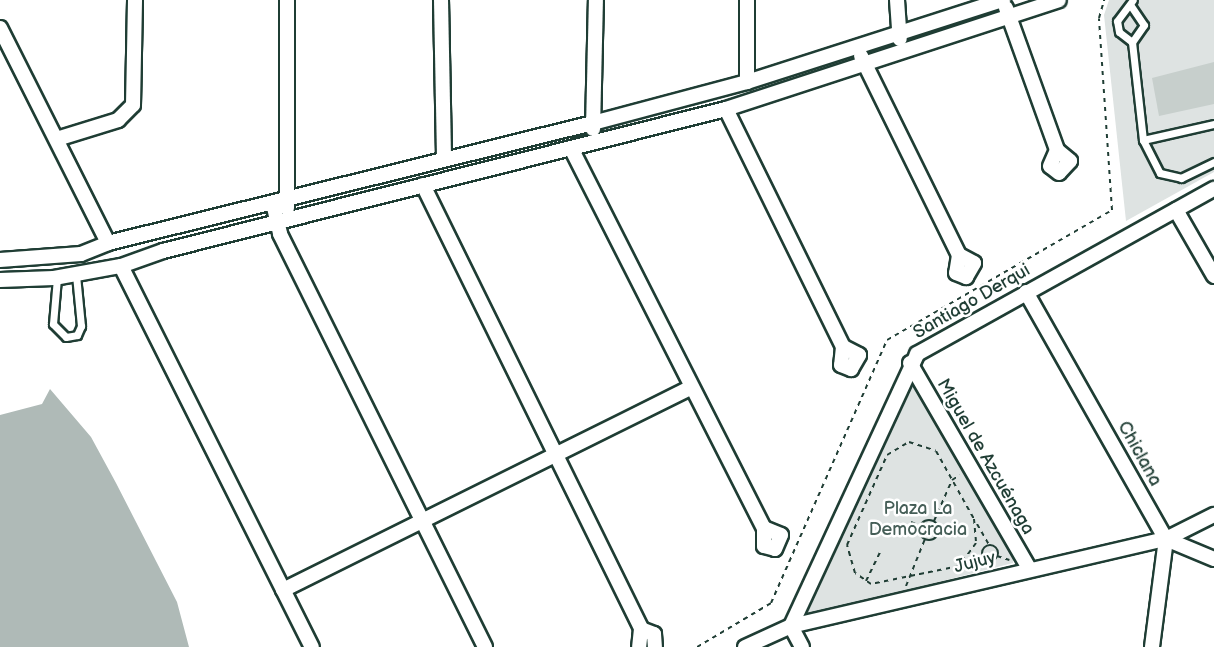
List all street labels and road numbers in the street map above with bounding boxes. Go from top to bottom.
street label: Santiago Derqui [910,260,1034,344]
street label: Miguel de Azcuénaga [932,375,1038,539]
street label: Chiclana [1112,418,1166,490]
street label: Jujuy [952,547,998,579]

